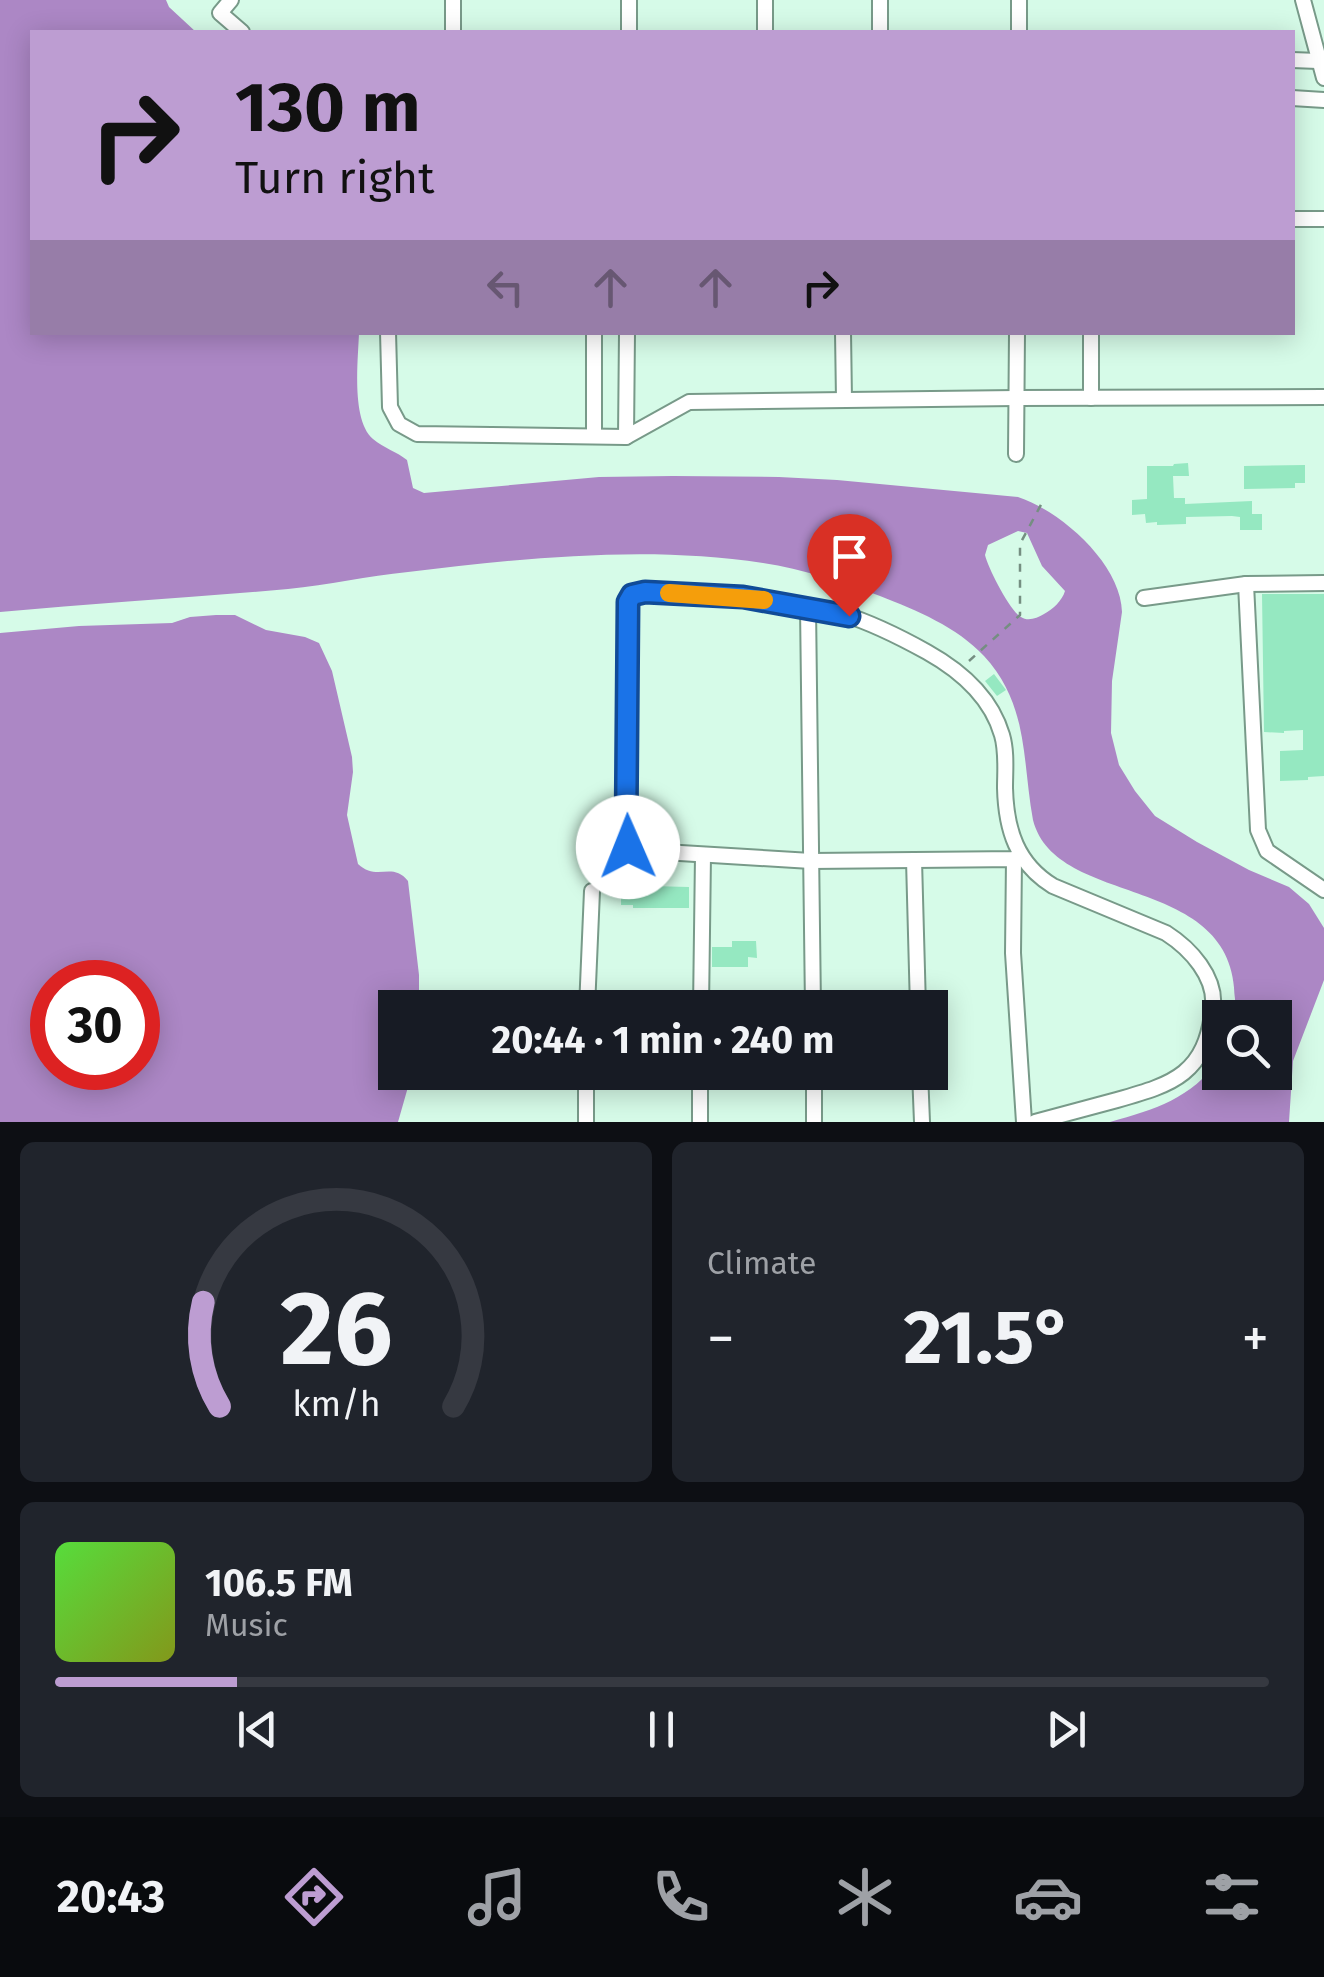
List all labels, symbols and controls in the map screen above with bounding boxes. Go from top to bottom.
text: 130 m [235,66,421,150]
icon: right [70,70,200,200]
text: Turn right [235,151,434,205]
icon: left [478,260,533,315]
icon: ahead [583,260,638,315]
icon: ahead [688,260,743,315]
icon: right [793,260,848,315]
pin [807,514,892,617]
icon: arrive [822,529,877,584]
position arrow [576,795,680,899]
speed limit sign: 30 [30,960,160,1090]
map controls [1202,1000,1292,1090]
button: search [1202,1000,1292,1090]
text: 20:44 · 1 min · 240 m [492,1017,834,1063]
text: Climate [707,1244,816,1282]
text: 26 [280,1267,392,1392]
text: 21.5° [903,1293,1073,1383]
text: − [707,1306,735,1372]
text: + [1242,1306,1269,1372]
text: km/h [292,1383,380,1425]
text: 106.5 FM [205,1560,353,1606]
text: Music [205,1606,288,1644]
icon: previous [230,1702,285,1757]
icon: pause [634,1702,689,1757]
icon: next [1039,1702,1094,1757]
icon: directions [279,1862,349,1932]
icon: music [462,1862,532,1932]
icon: phone [646,1862,716,1932]
icon: climate [830,1862,900,1932]
icon: car [1013,1862,1083,1932]
icon: filters [1197,1862,1267,1932]
text: 20:43 [57,1870,165,1924]

